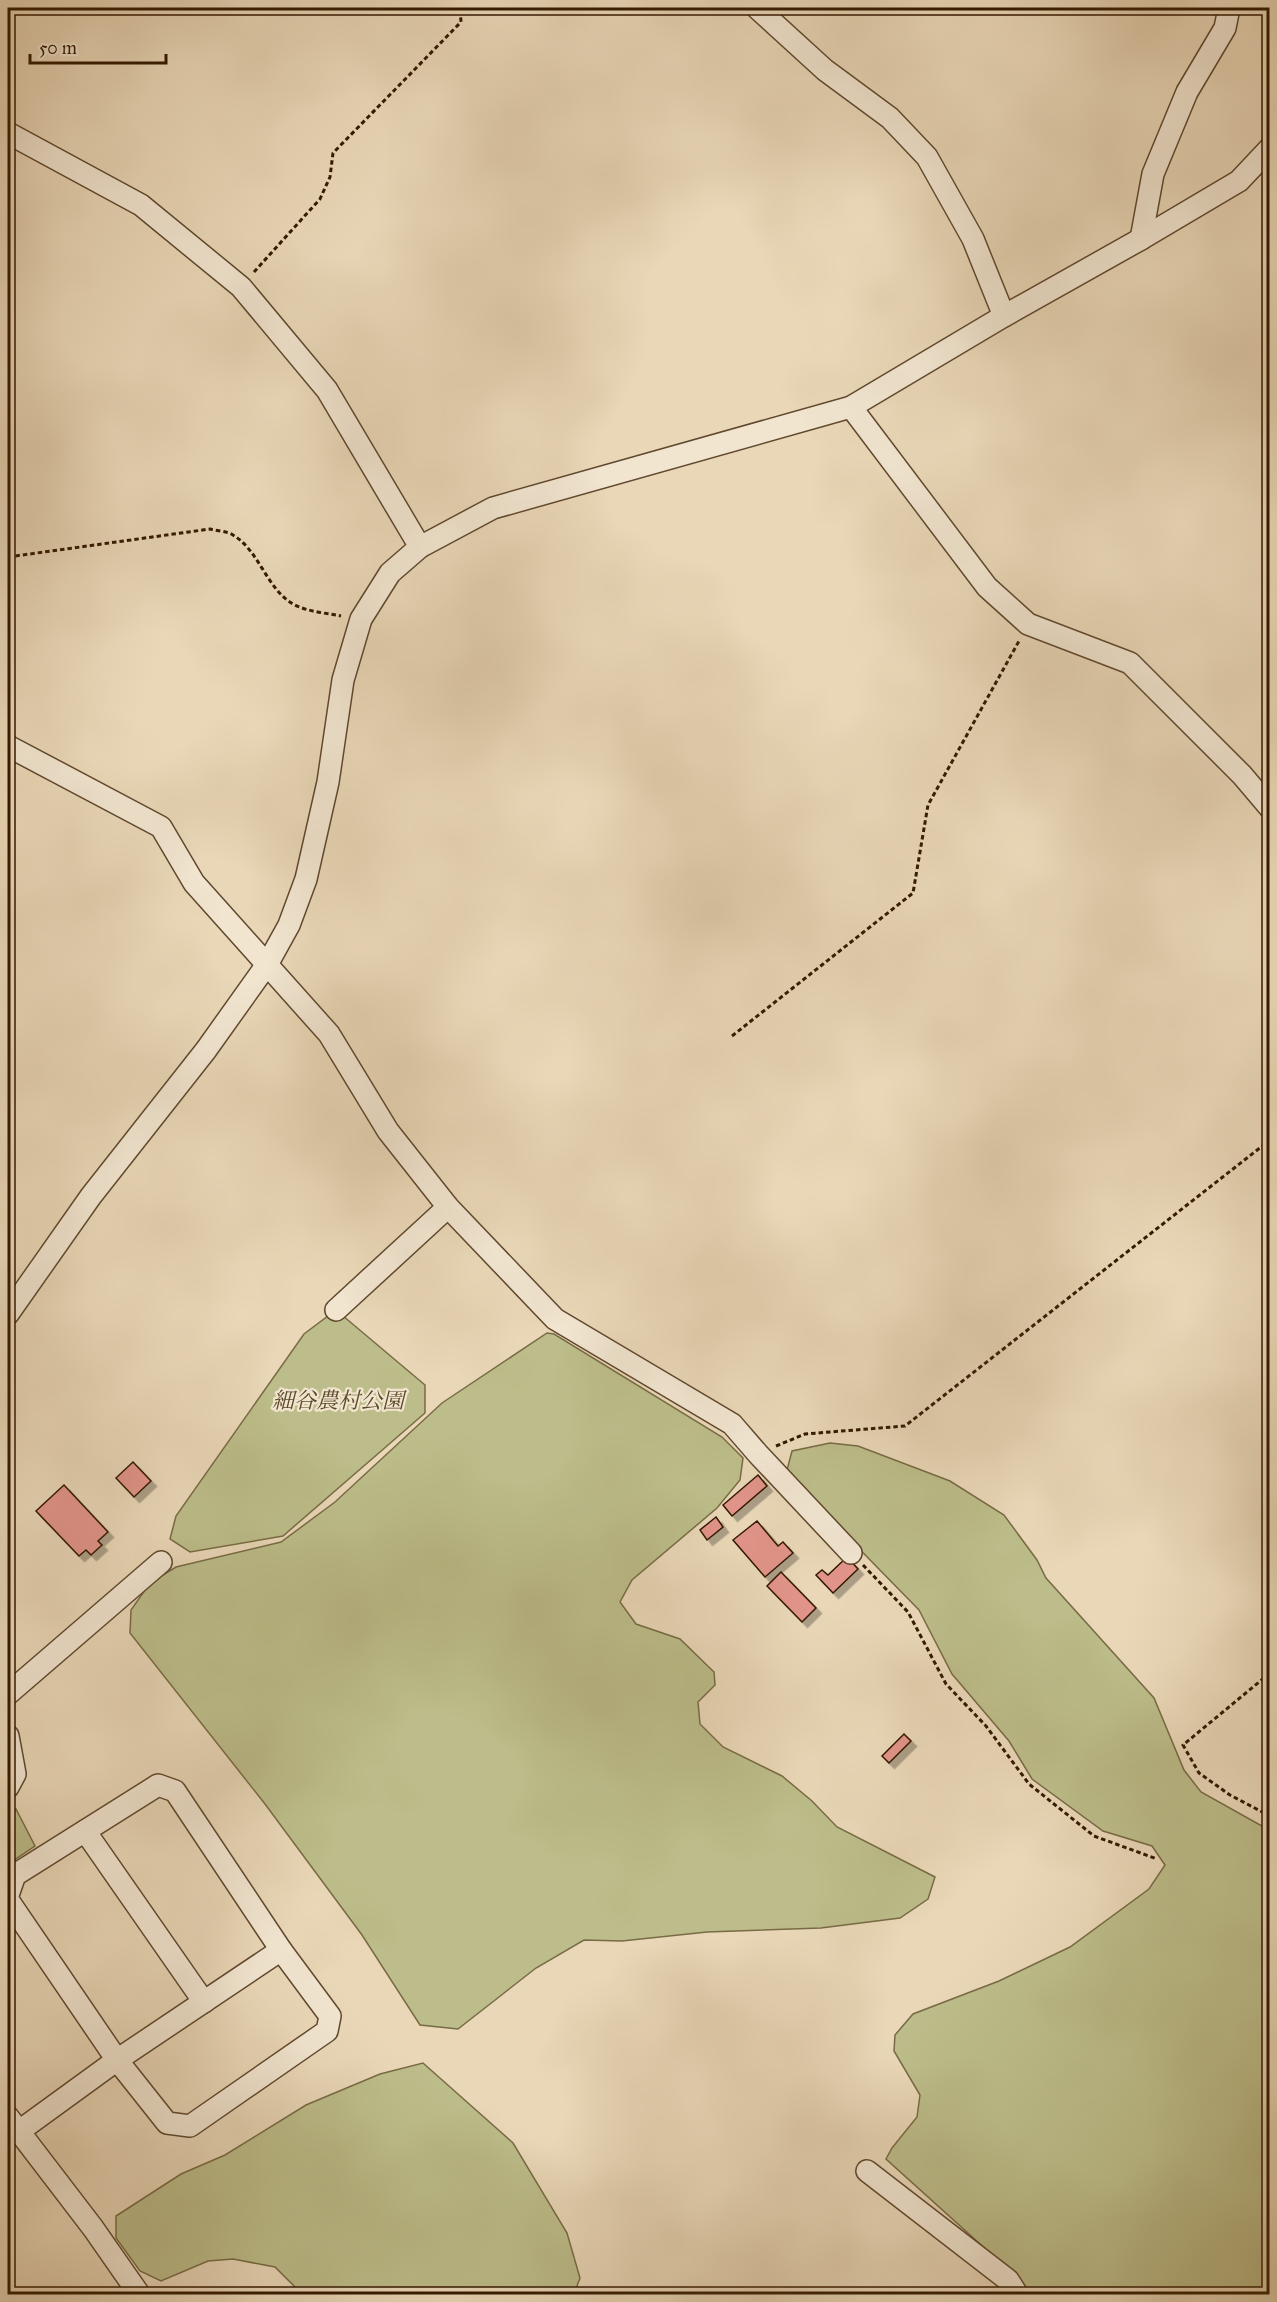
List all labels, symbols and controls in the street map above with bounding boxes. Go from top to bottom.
scale bar [30,27,166,65]
text: 50 m [39,37,77,59]
park label: 細谷農村公園 [272,1387,407,1414]

